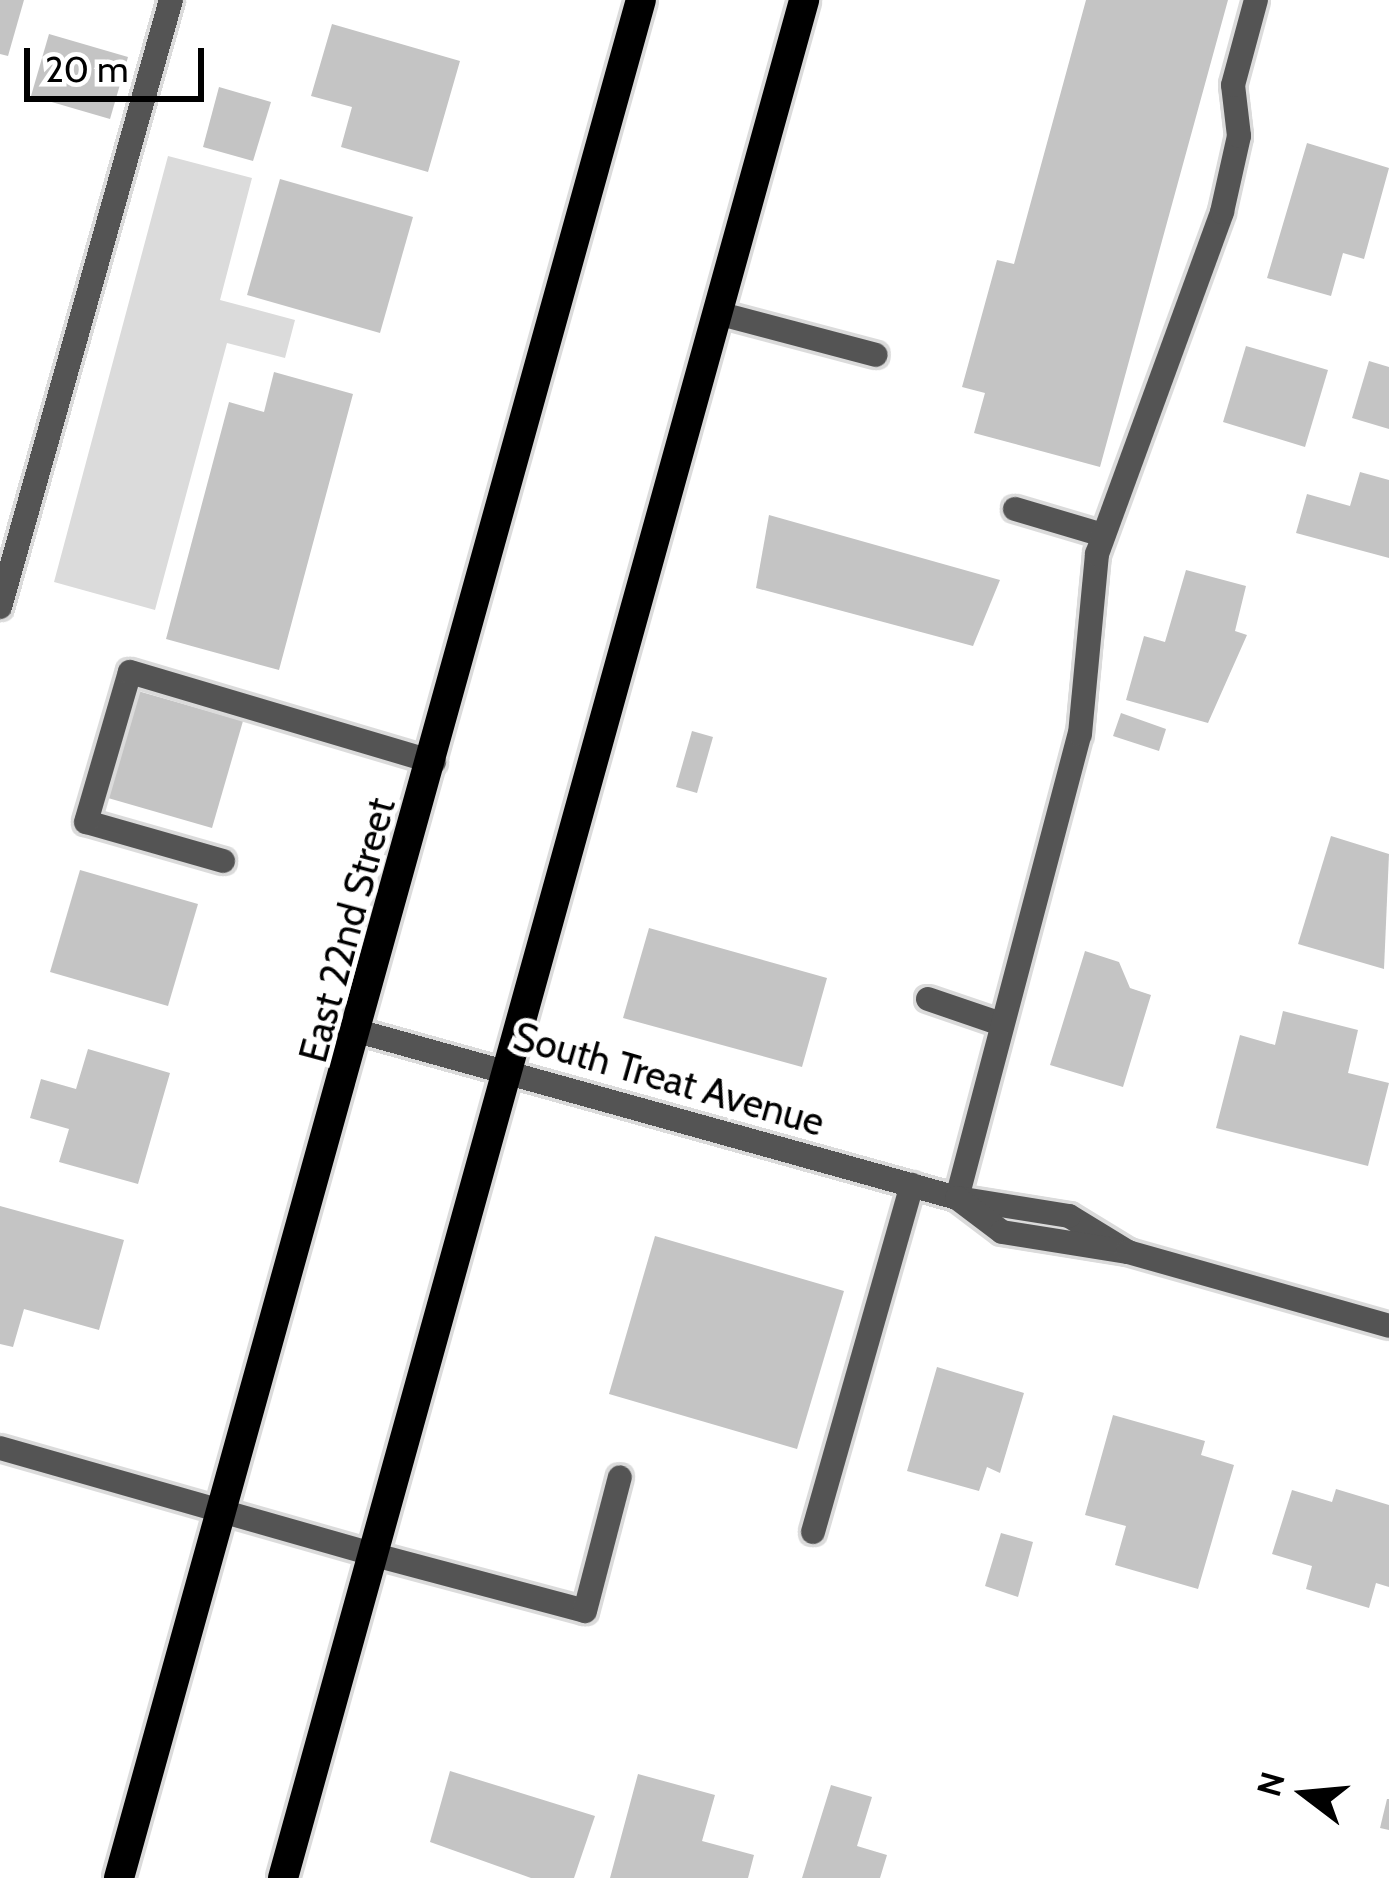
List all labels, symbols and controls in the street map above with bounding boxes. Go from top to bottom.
scale bar [30,24,210,98]
text: 20 m [45,47,129,91]
street label: East 22nd Street [289,793,405,1067]
street label: South Treat Avenue [508,1012,830,1146]
north arrow [1245,1734,1365,1854]
text: N [1248,1767,1293,1801]

